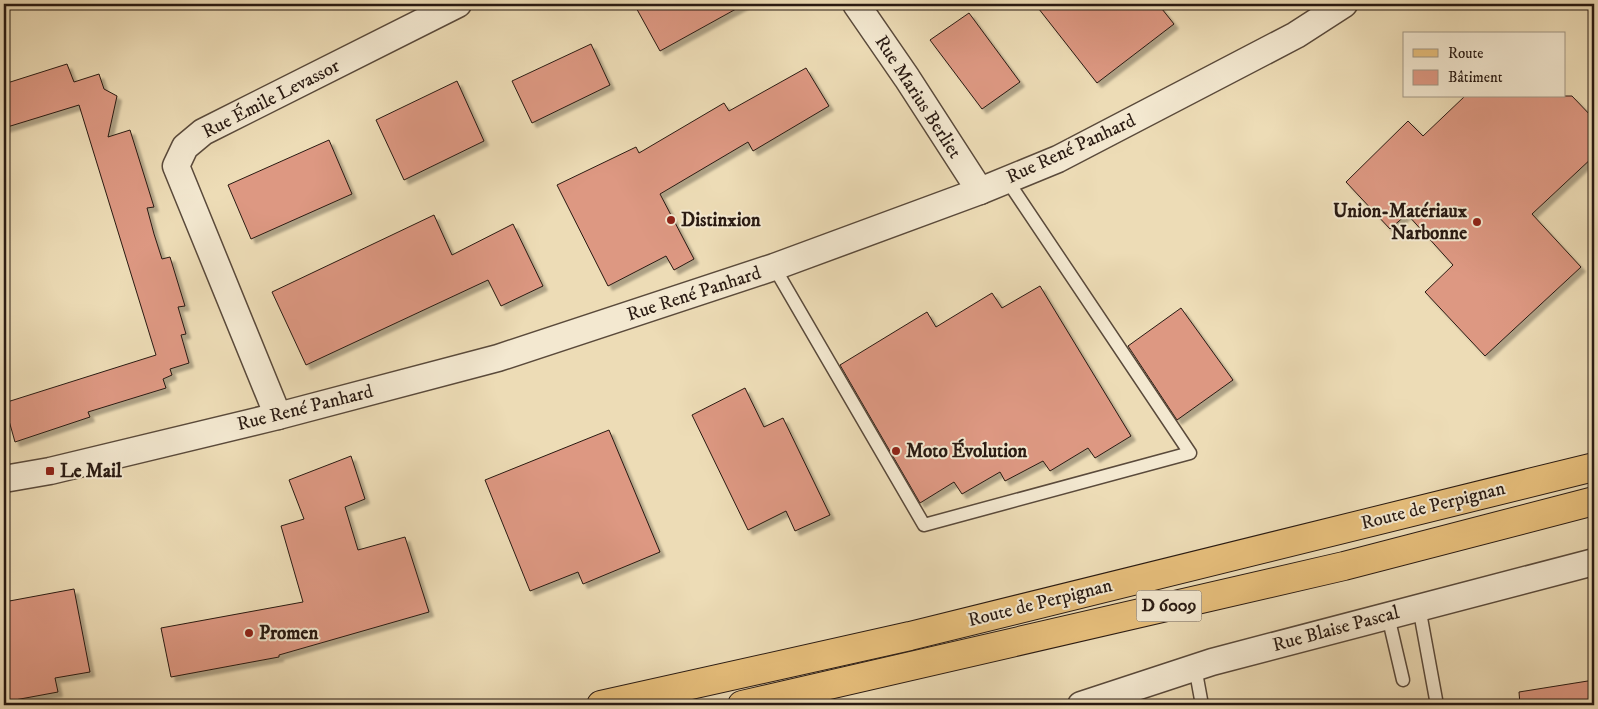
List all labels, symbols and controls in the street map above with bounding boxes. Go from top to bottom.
street label: Rue Marius Berliet [870,31,966,163]
legend [1403,32,1566,98]
text: Route [1448,44,1483,63]
street label: Rue Émile Levassor [198,54,343,144]
text: Bâtiment [1448,68,1503,87]
street label: Rue René Panhard [1003,109,1140,189]
place label: Union-Matériaux Narbonne [1333,200,1468,245]
place label: Distinxion [681,209,762,232]
marker: Distinxion [665,214,677,226]
marker: Union-Matériaux Narbonne [1471,216,1483,228]
street label: Rue René Panhard [624,261,764,326]
street label: Rue René Panhard [235,380,376,436]
place label: Moto Évolution [906,438,1028,463]
marker: Moto Évolution [890,445,902,457]
place label: Le Mail [60,460,122,483]
marker: Le Mail [44,465,56,477]
street label: Route de Perpignan [1359,477,1508,535]
street label: Route de Perpignan [966,574,1115,632]
road number: D 6009 [1136,590,1202,622]
street label: Rue Blaise Pascal [1270,601,1402,657]
place label: Promen [259,622,319,645]
marker: Promen [243,627,255,639]

